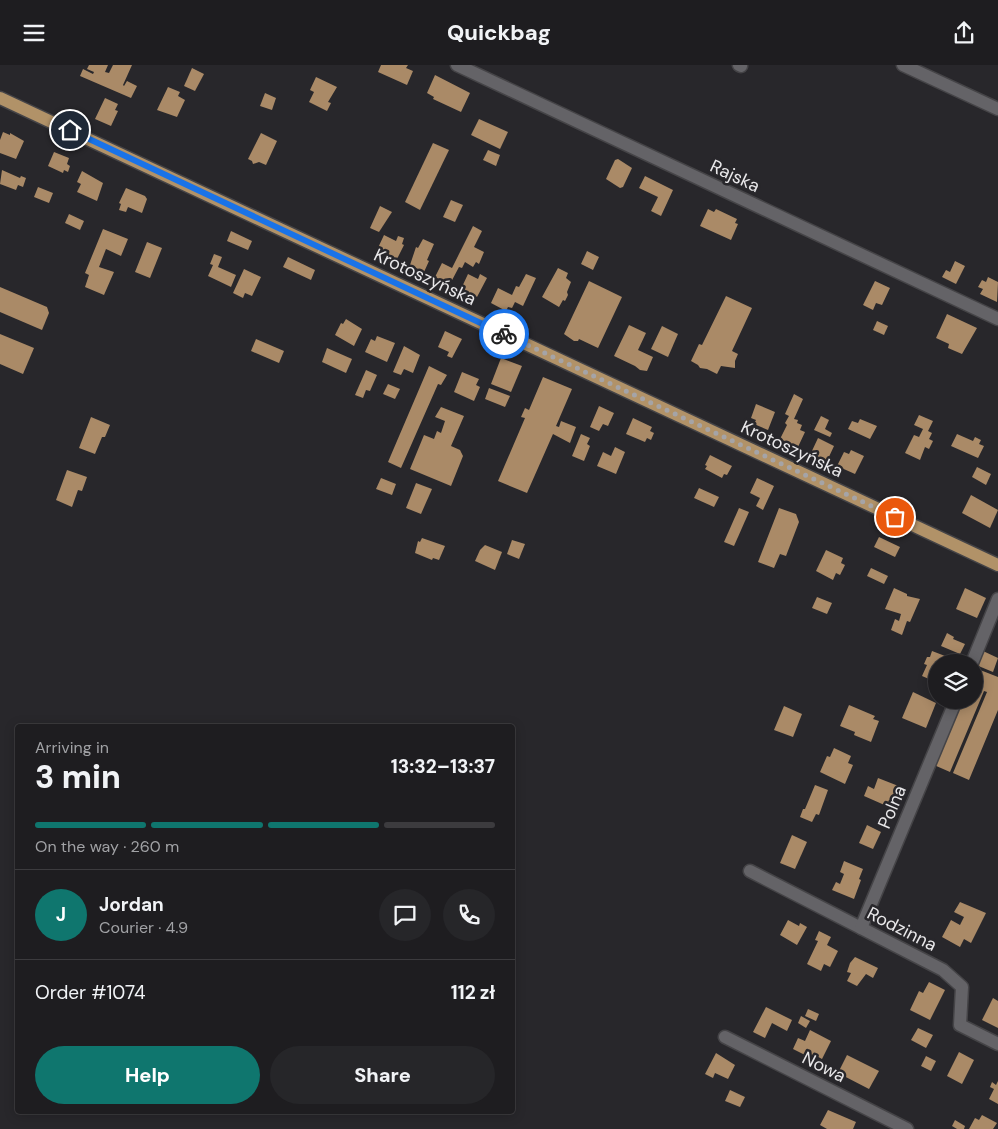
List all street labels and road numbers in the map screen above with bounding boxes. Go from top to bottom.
street label: Rajska [706,154,764,198]
street label: Krotoszyńska [370,243,480,311]
street label: Krotoszyńska [737,415,847,483]
street label: Polna [872,782,912,832]
street label: Rodzinna [863,901,941,957]
street label: Nowa [798,1046,850,1088]

